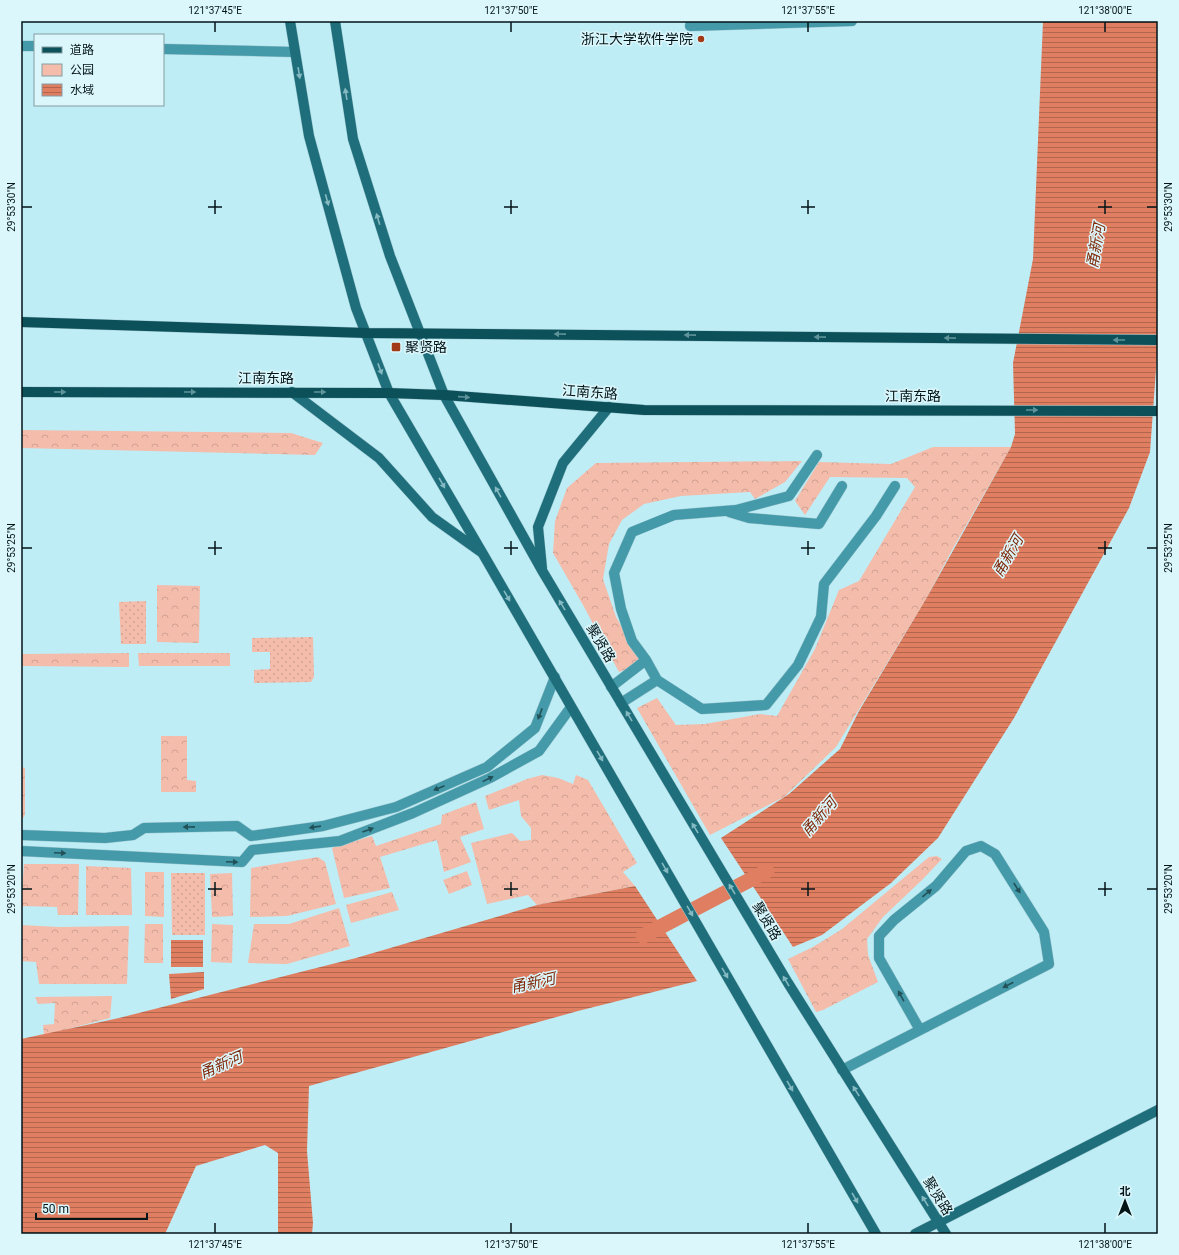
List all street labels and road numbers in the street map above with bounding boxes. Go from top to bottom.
street label: 江南东路 [238,370,294,386]
street label: 江南东路 [562,382,618,402]
street label: 江南东路 [885,388,941,404]
street label: 聚贤路 [583,621,619,665]
street label: 聚贤路 [749,899,785,943]
street label: 聚贤路 [920,1174,956,1218]

